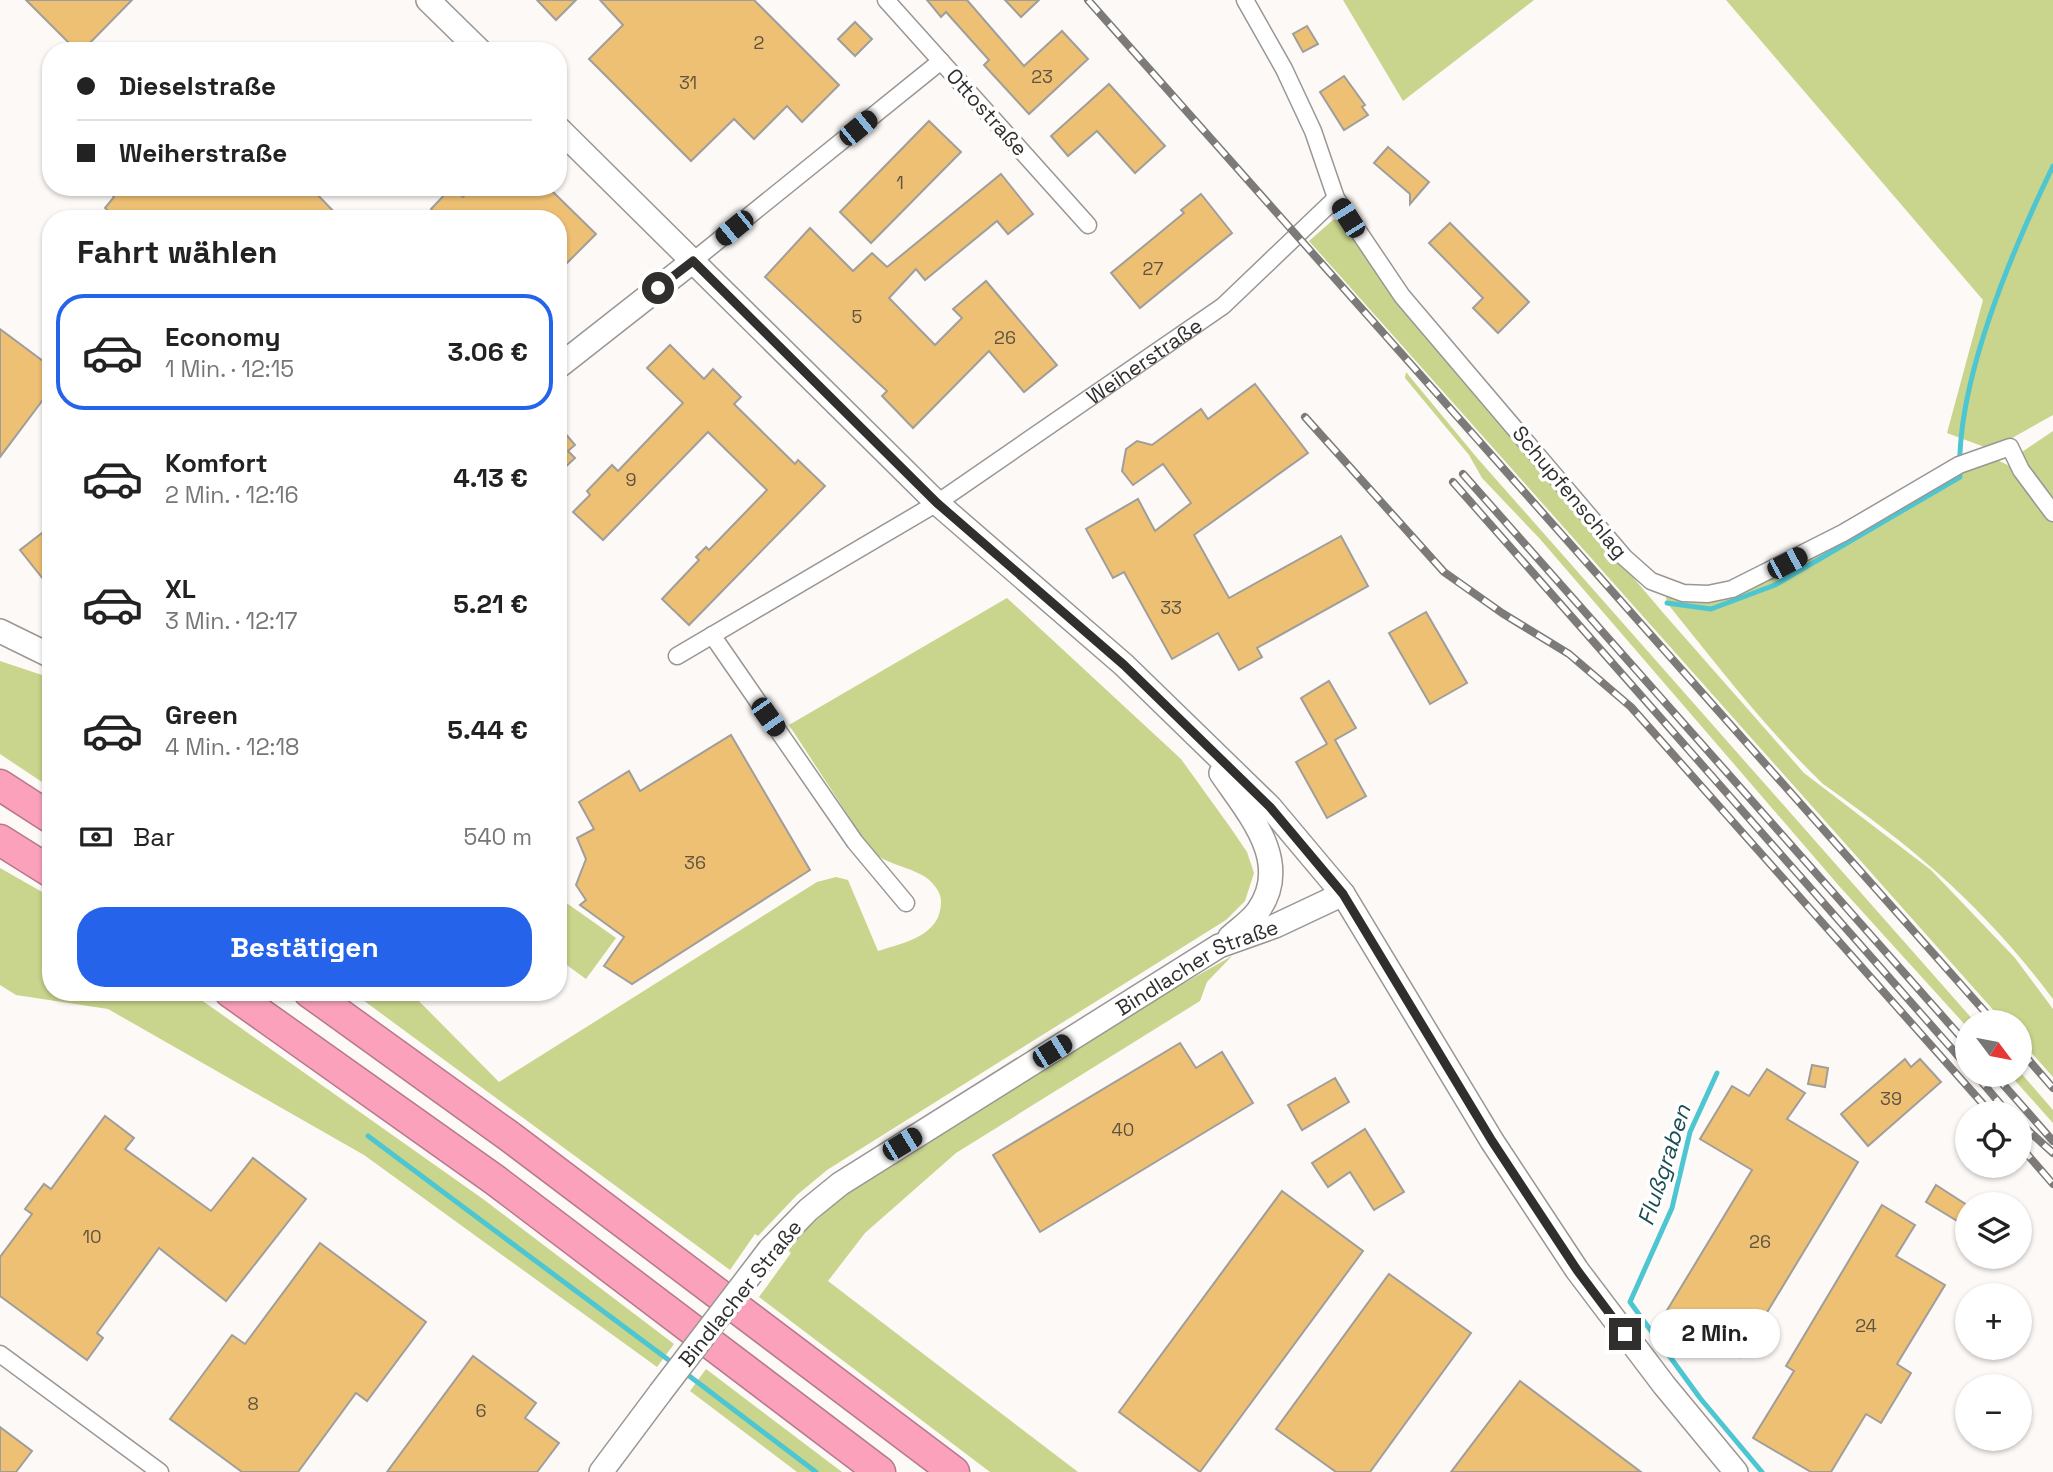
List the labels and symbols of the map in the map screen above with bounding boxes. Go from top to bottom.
house number: 2 [754,31,764,54]
street label: Ottostraße [940,62,1034,162]
house number: 23 [1031,65,1053,88]
house number: 31 [679,71,697,94]
car [836,107,881,149]
house number: 1 [896,171,904,194]
car [1328,195,1369,241]
car [712,207,757,249]
house number: 27 [1143,257,1163,280]
route start [642,272,674,304]
house number: 5 [852,305,862,328]
street label: Weiherstraße [1081,311,1207,410]
house number: 26 [994,326,1016,349]
street label: Schupfenschlag [1507,420,1633,564]
house number: 9 [625,468,637,491]
car [1764,544,1811,582]
house number: 33 [1160,596,1182,619]
car [748,694,789,740]
house number: 36 [684,851,706,874]
street label: Bindlacher Straße [1110,913,1281,1021]
north arrow [1955,1010,2032,1087]
car [1029,1031,1076,1071]
house number: 39 [1880,1087,1902,1110]
water label: Flußgraben [1630,1100,1698,1229]
house number: 40 [1112,1118,1134,1141]
car [879,1124,926,1164]
street label: Bindlacher Straße [672,1214,808,1372]
house number: 10 [82,1225,102,1248]
house number: 26 [1749,1230,1771,1253]
callout: 2 Min. [1650,1310,1779,1358]
house number: 24 [1855,1314,1877,1337]
route end [1609,1318,1641,1350]
house number: 8 [247,1392,259,1415]
house number: 6 [475,1399,487,1422]

